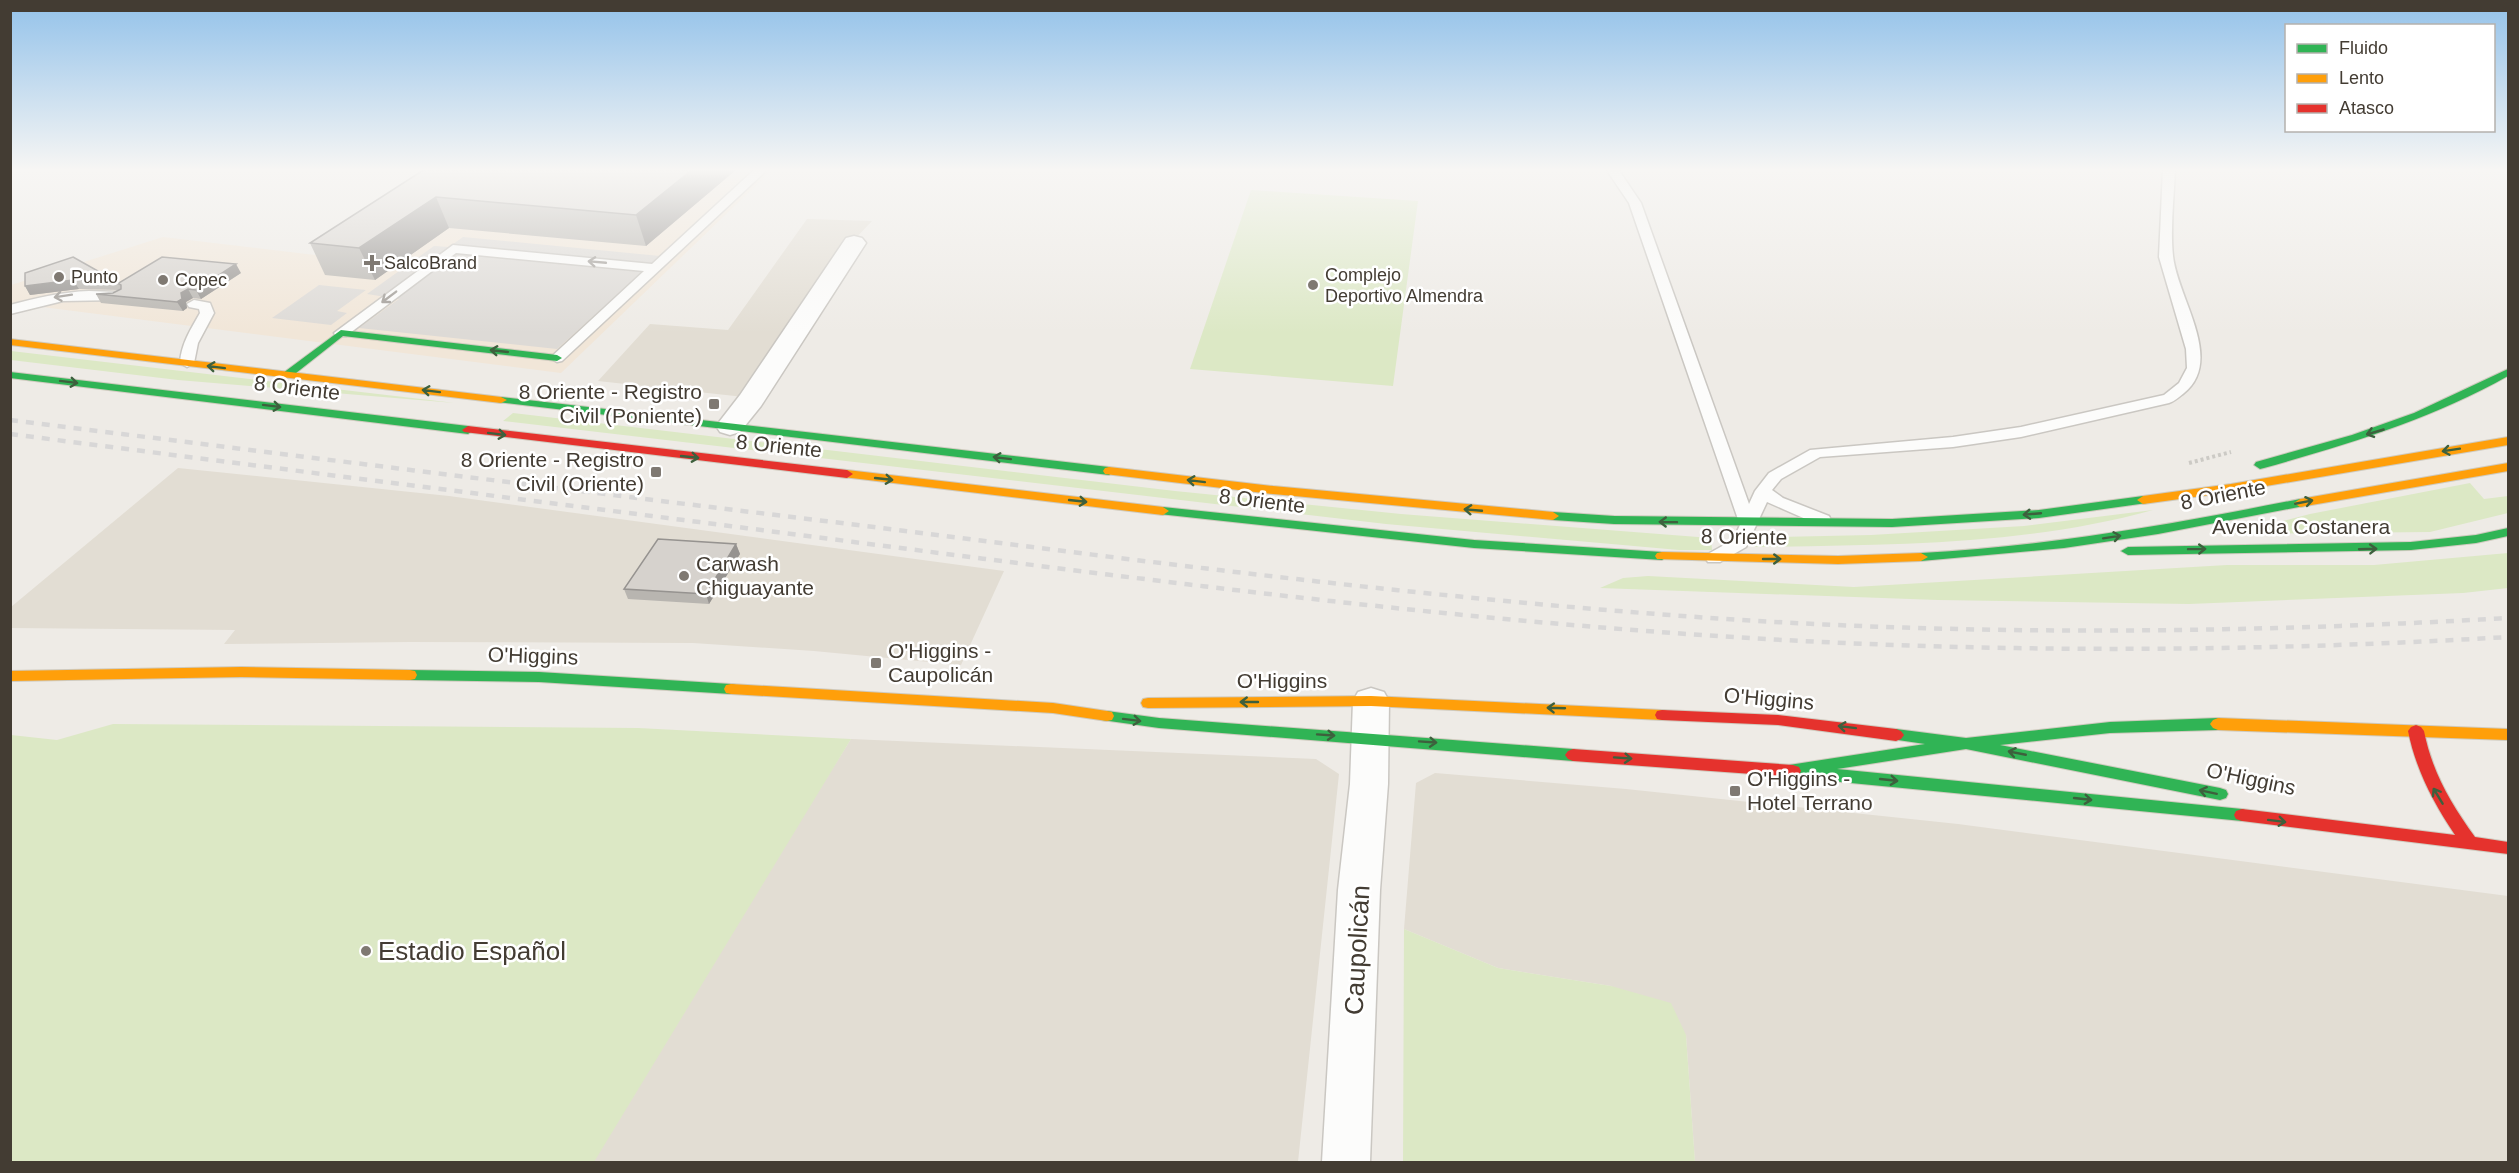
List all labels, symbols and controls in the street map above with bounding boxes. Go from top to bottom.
legend [2285,24,2495,132]
text: Fluido [2339,38,2388,58]
text: Lento [2339,68,2384,88]
text: Atasco [2339,98,2394,118]
place label: SalcoBrand [384,253,477,273]
marker: SalcoBrand [365,256,379,270]
one-way arrow [587,256,607,267]
place label: Complejo Deportivo Almendra [1325,265,1484,306]
place label: Punto [71,267,118,287]
marker: Punto [52,270,66,284]
place label: Copec [175,270,227,290]
marker: Copec [156,273,170,287]
marker: Complejo Deportivo Almendra [1306,278,1320,292]
one-way arrow [382,290,398,303]
one-way arrow [54,291,74,302]
one-way arrow [489,345,509,356]
one-way arrow [207,361,227,372]
street label: 8 Oriente [253,371,341,404]
one-way arrow [58,377,78,388]
place label: 8 Oriente - Registro Civil (Poniente) [519,380,702,427]
one-way arrow [422,386,441,397]
marker: 8 Oriente - Registro Civil (Poniente) [707,397,721,411]
one-way arrow [262,401,281,412]
one-way arrow [2366,427,2385,438]
one-way arrow [486,428,506,439]
street label: 8 Oriente [735,430,823,461]
one-way arrow [2441,444,2461,455]
place label: 8 Oriente - Registro Civil (Oriente) [461,448,644,495]
one-way arrow [680,452,700,463]
one-way arrow [993,452,1013,463]
marker: 8 Oriente - Registro Civil (Oriente) [649,465,663,479]
one-way arrow [873,474,893,485]
one-way arrow [1186,475,1206,486]
street label: 8 Oriente [2178,475,2268,514]
street label: 8 Oriente [1218,484,1306,517]
one-way arrow [1067,496,1087,507]
one-way arrow [2293,496,2313,507]
one-way arrow [1464,504,1484,515]
one-way arrow [2023,509,2043,520]
street label: Avenida Costanera [2212,515,2390,538]
one-way arrow [1658,517,1678,528]
street label: 8 Oriente [1701,524,1787,549]
one-way arrow [2101,531,2121,542]
one-way arrow [2186,543,2206,555]
one-way arrow [2358,543,2378,554]
place label: Carwash Chiguayante [696,552,814,599]
one-way arrow [1762,553,1782,565]
marker: Carwash Chiguayante [677,569,691,583]
place label: O'Higgins - Caupolicán [888,639,993,686]
street label: O'Higgins [487,642,579,669]
marker: O'Higgins - Caupolicán [869,656,883,670]
street label: O'Higgins [1237,669,1327,692]
street label: O'Higgins [1723,683,1815,714]
one-way arrow [1240,696,1260,708]
one-way arrow [1546,703,1566,714]
one-way arrow [1121,715,1141,726]
one-way arrow [1838,721,1858,732]
one-way arrow [1316,729,1336,740]
one-way arrow [1418,737,1438,748]
one-way arrow [2007,747,2027,758]
one-way arrow [1612,752,1632,763]
street label: O'Higgins [2205,758,2298,799]
place label: O'Higgins - Hotel Terrano [1747,767,1873,814]
one-way arrow [1879,775,1899,786]
marker: O'Higgins - Hotel Terrano [1728,784,1742,798]
one-way arrow [2198,785,2217,797]
one-way arrow [2432,788,2444,805]
one-way arrow [2073,794,2093,805]
one-way arrow [2267,815,2286,826]
street label: Caupolicán [1339,884,1375,1016]
place label: Estadio Español [378,936,566,966]
marker: Estadio Español [359,944,373,958]

